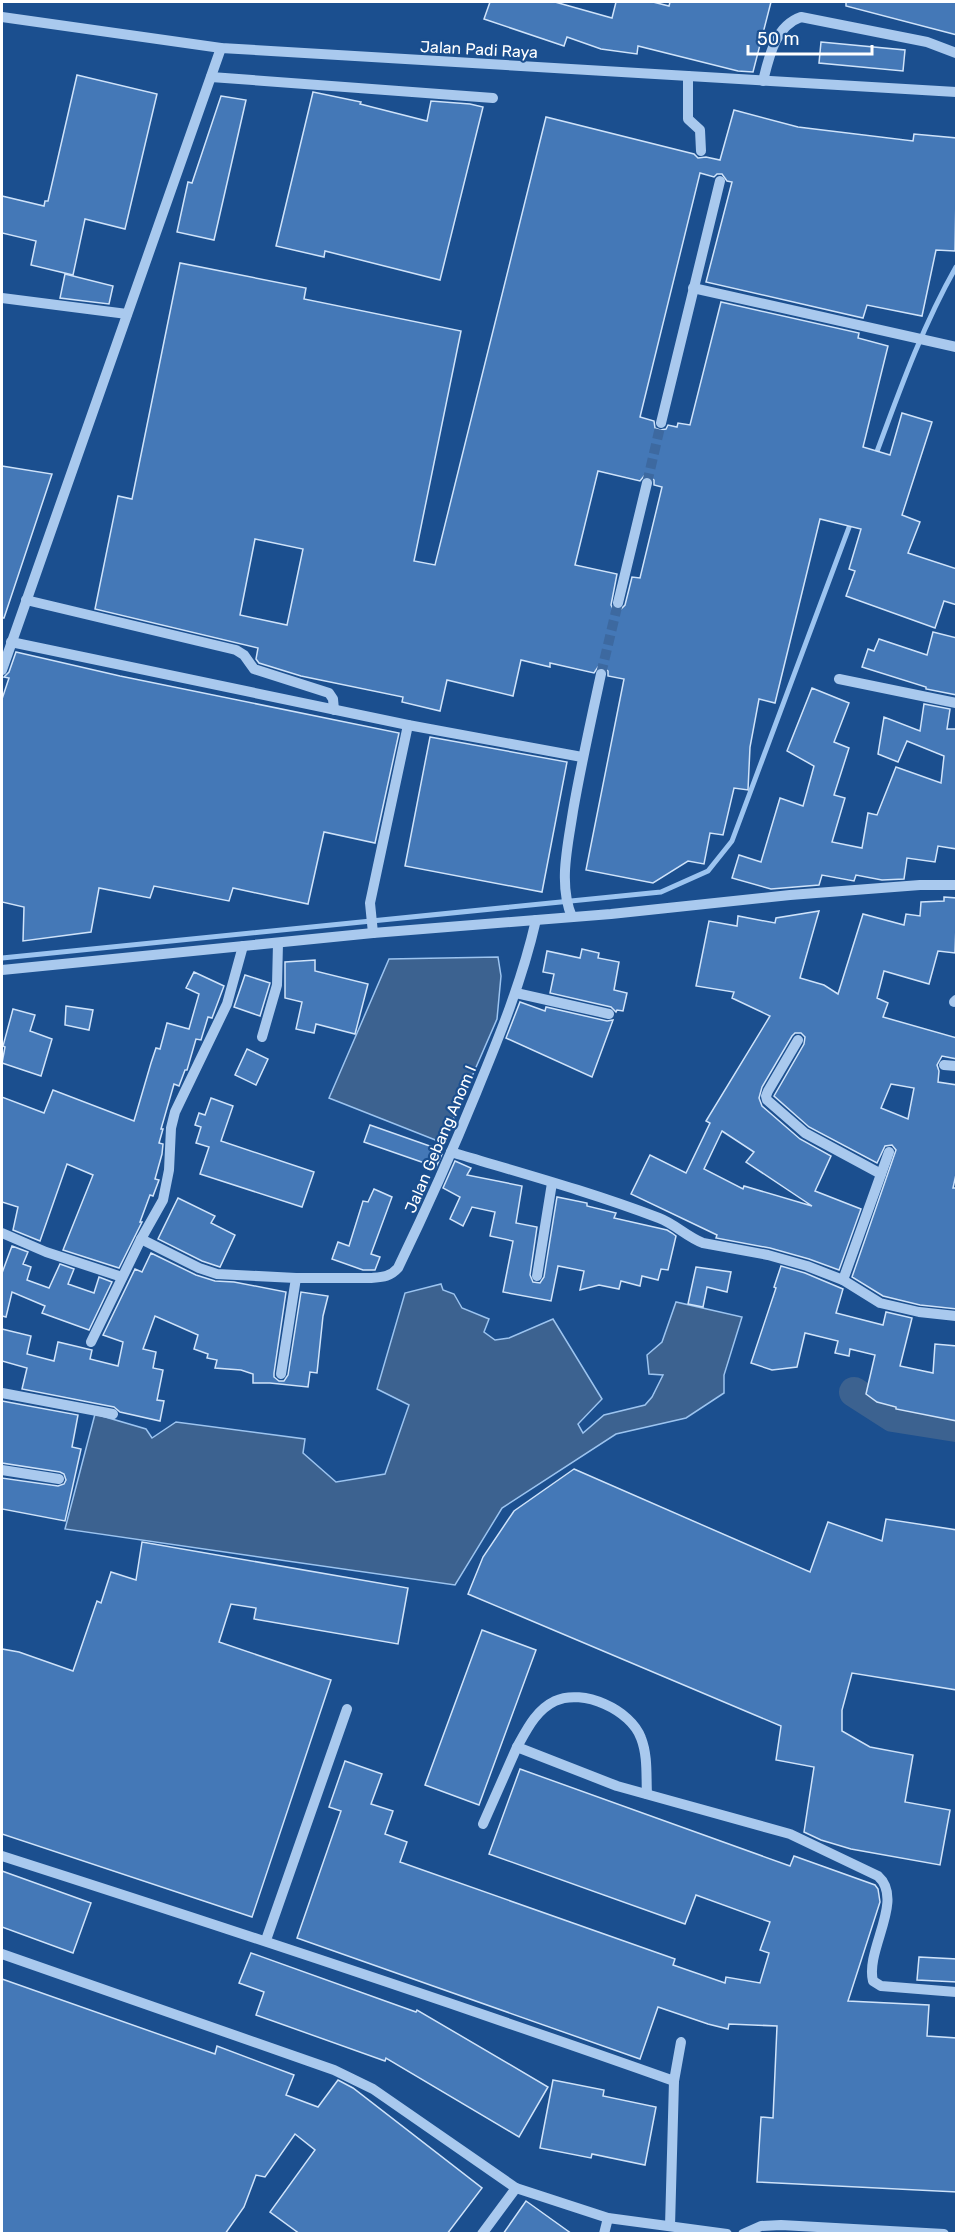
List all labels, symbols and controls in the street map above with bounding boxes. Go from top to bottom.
scale bar [748,18,872,56]
text: 50 m [757,28,800,50]
street label: Jalan Padi Raya [420,37,538,62]
street label: Jalan Gebang Anom I [401,1063,480,1216]

